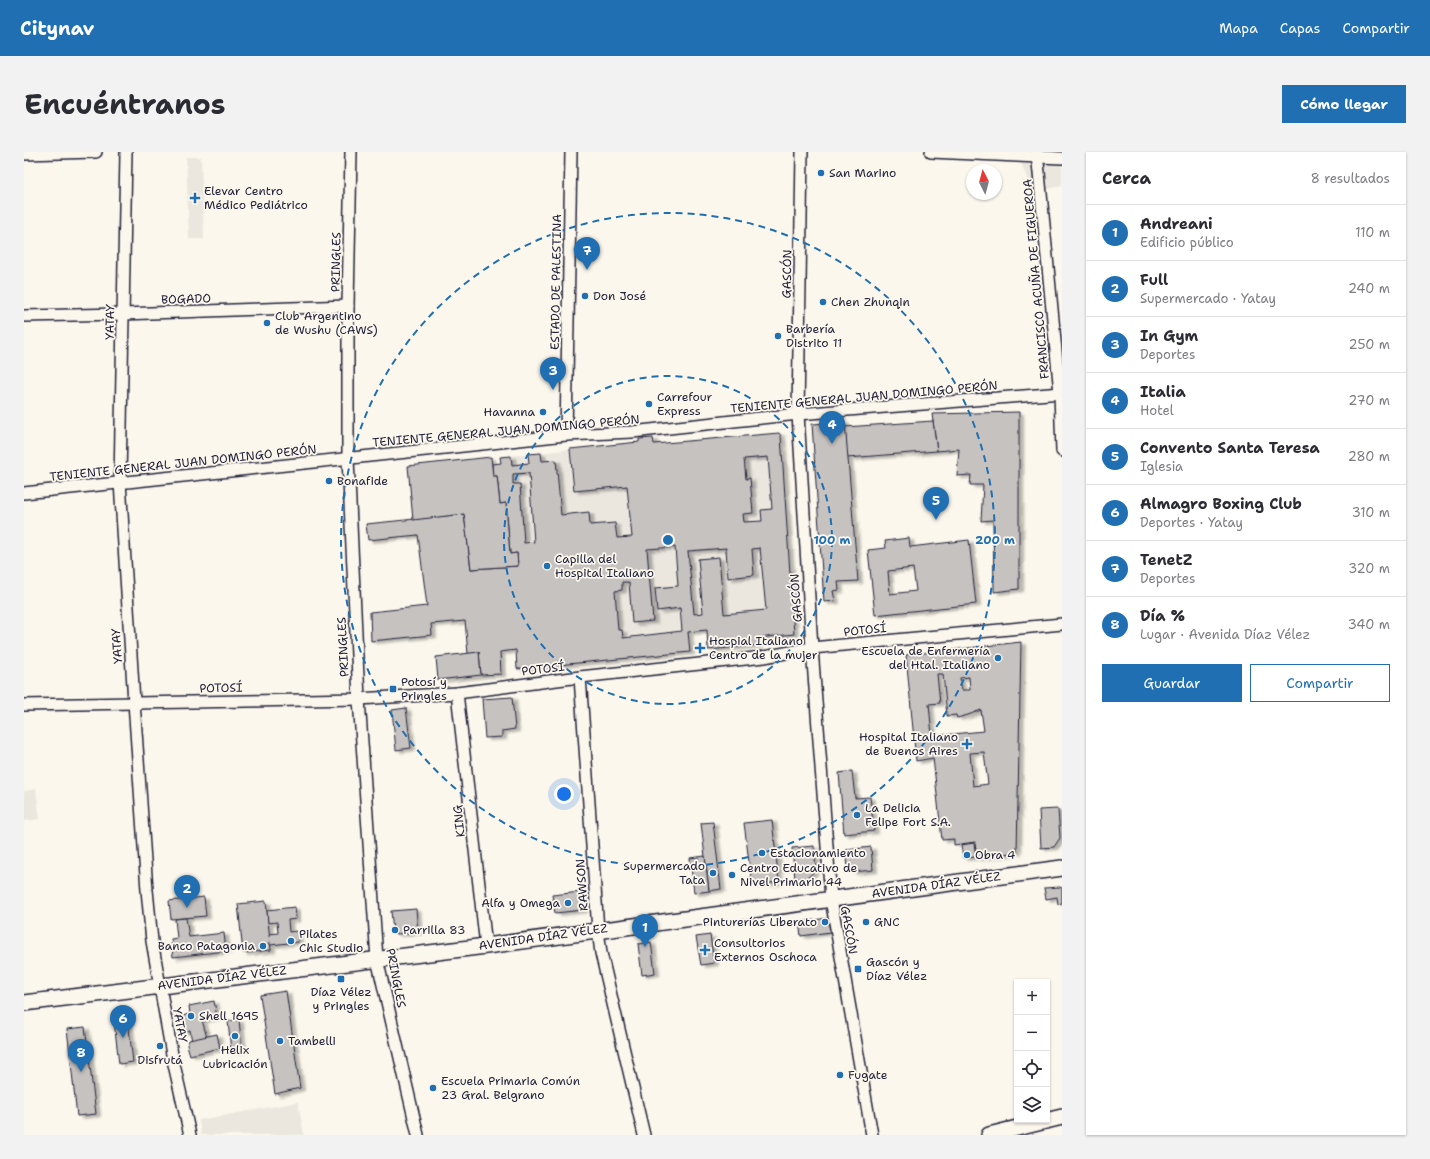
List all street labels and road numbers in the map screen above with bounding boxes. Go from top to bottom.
street label: FRANCISCO ACUÑA DE FIGUEROA [1019,178,1053,380]
street label: ESTADO DE PALESTINA [547,214,565,350]
street label: PRINGLES [327,231,345,292]
street label: GASCÓN [779,249,795,299]
street label: BOGADO [161,290,211,308]
street label: YATAY [102,303,118,340]
street label: TENIENTE GENERAL JUAN DOMINGO PERÓN [730,377,998,417]
street label: TENIENTE GENERAL JUAN DOMINGO PERÓN [372,411,640,451]
street label: TENIENTE GENERAL JUAN DOMINGO PERÓN [49,441,317,485]
street label: GASCÓN [786,573,806,623]
street label: PRINGLES [333,616,353,677]
street label: POTOSÍ [843,620,888,640]
street label: YATAY [108,627,126,664]
street label: POTOSÍ [521,658,566,680]
street label: POTOSÍ [199,680,243,696]
street label: KING [449,804,469,838]
street label: RAWSON [572,858,592,912]
street label: AVENIDA DÍAZ VÉLEZ [871,868,1001,902]
street label: GASCÓN [837,905,861,955]
street label: AVENIDA DÍAZ VÉLEZ [478,920,608,954]
street label: PRINGLES [382,947,410,1009]
street label: AVENIDA DÍAZ VÉLEZ [157,962,287,994]
street label: YATAY [169,1006,191,1045]

